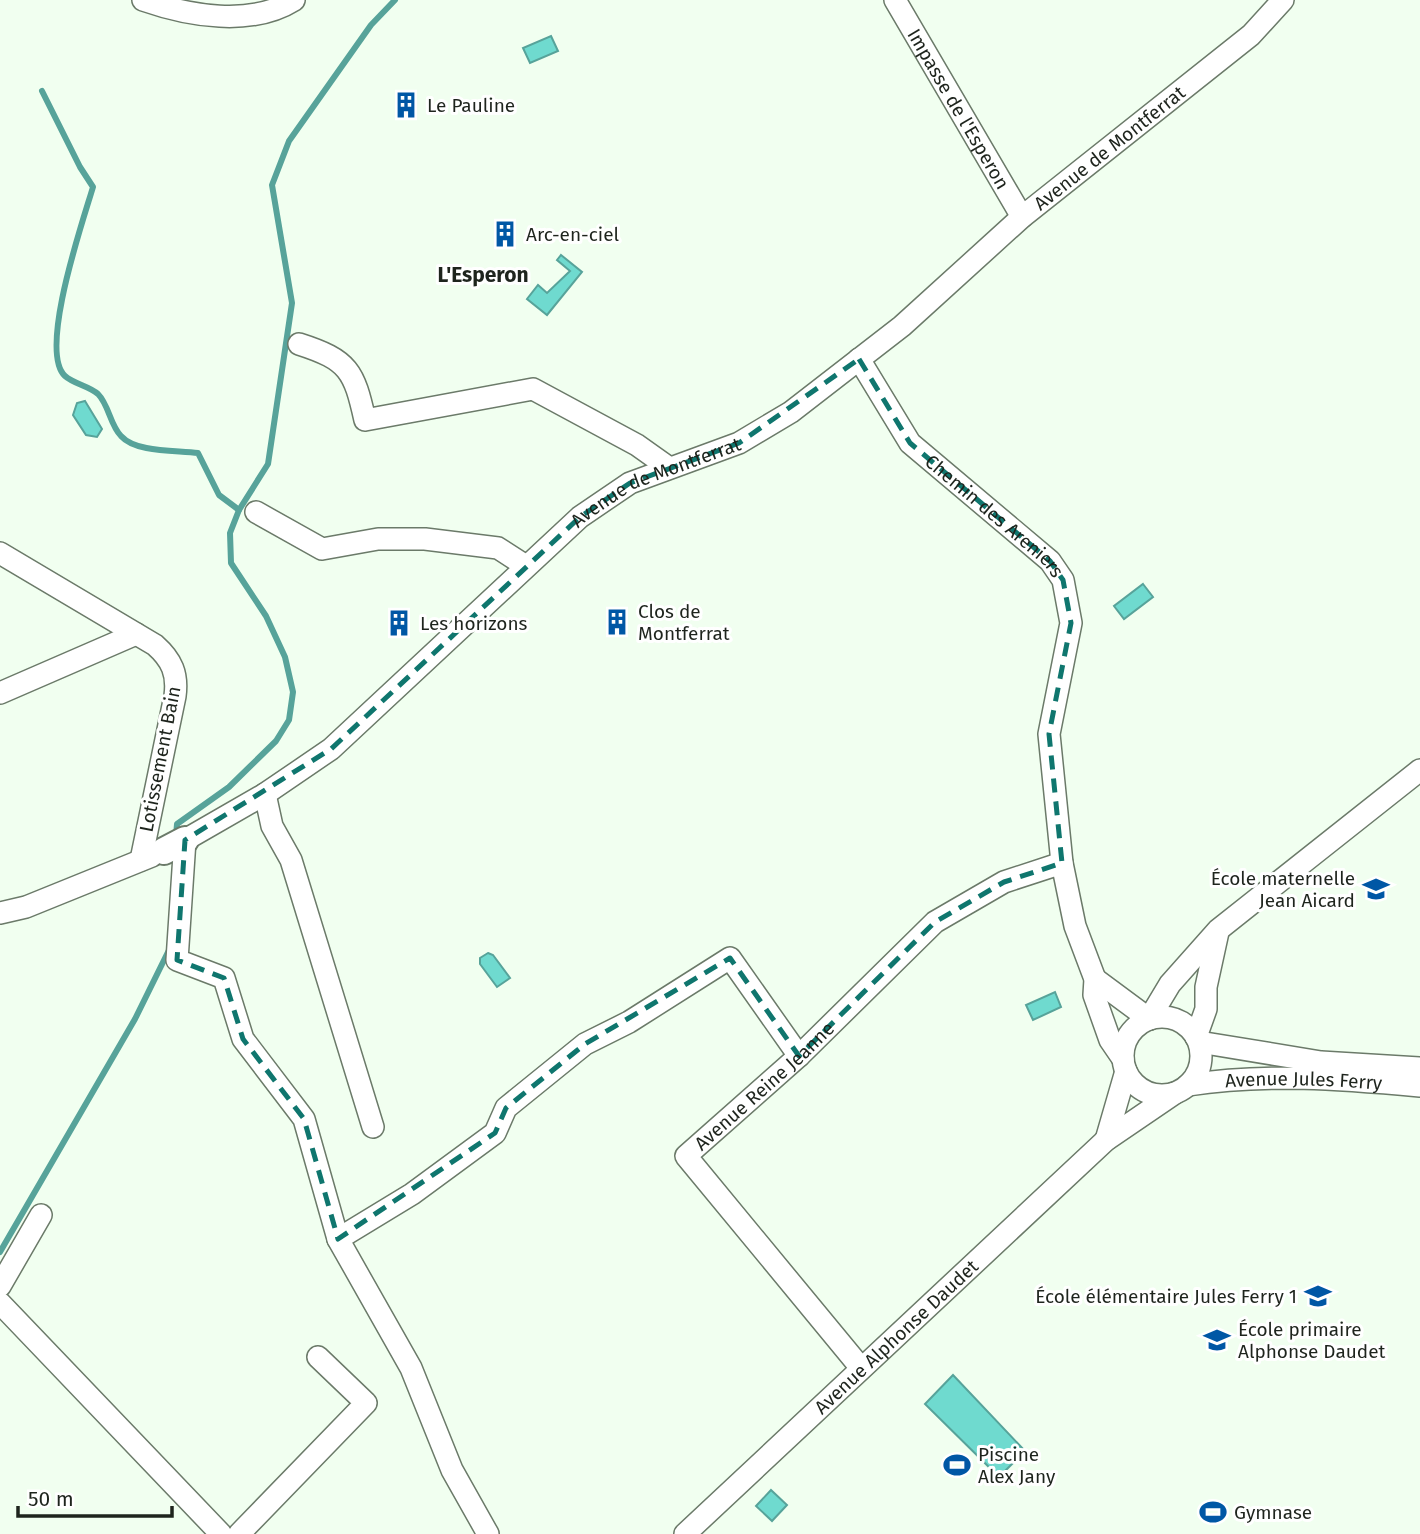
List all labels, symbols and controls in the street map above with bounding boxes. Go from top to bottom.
street label: Impasse de l'Esperon [903,24,1015,193]
street label: Avenue de Montferrat [1029,81,1190,215]
building icon: Le Pauline [391,90,421,120]
place label: Le Pauline [427,94,515,117]
building icon: Arc-en-ciel [490,219,520,249]
place label: Arc-en-ciel [526,223,620,246]
district label: L'Esperon [437,262,529,288]
street label: Avenue de Montferrat [565,432,744,532]
street label: Chemin des Areniers [921,449,1069,581]
place label: Clos de Montferrat [638,600,730,645]
building icon: Clos de Montferrat [602,607,632,637]
building icon: Les horizons [384,608,414,638]
place label: Les horizons [420,612,528,635]
street label: Lotissement Bain [135,684,185,834]
place label: École maternelle Jean Aicard [1211,867,1355,912]
school or university icon: École maternelle Jean Aicard [1361,874,1391,904]
street label: Avenue Reine Jeanne [689,1017,839,1155]
street label: Avenue Jules Ferry [1224,1067,1384,1094]
street label: Avenue Alphonse Daudet [809,1254,983,1419]
school or university icon: École élémentaire Jules Ferry 1 [1303,1281,1333,1311]
place label: École élémentaire Jules Ferry 1 [1035,1285,1297,1308]
place label: École primaire Alphonse Daudet [1238,1318,1386,1363]
school or university icon: École primaire Alphonse Daudet [1202,1325,1232,1355]
place label: Piscine Alex Jany [978,1443,1056,1488]
sports icon: Piscine Alex Jany [942,1450,972,1480]
scale bar [18,1474,172,1518]
text: 50 m [28,1486,74,1512]
sports icon: Gymnase [1198,1497,1228,1527]
place label: Gymnase [1234,1501,1312,1524]

